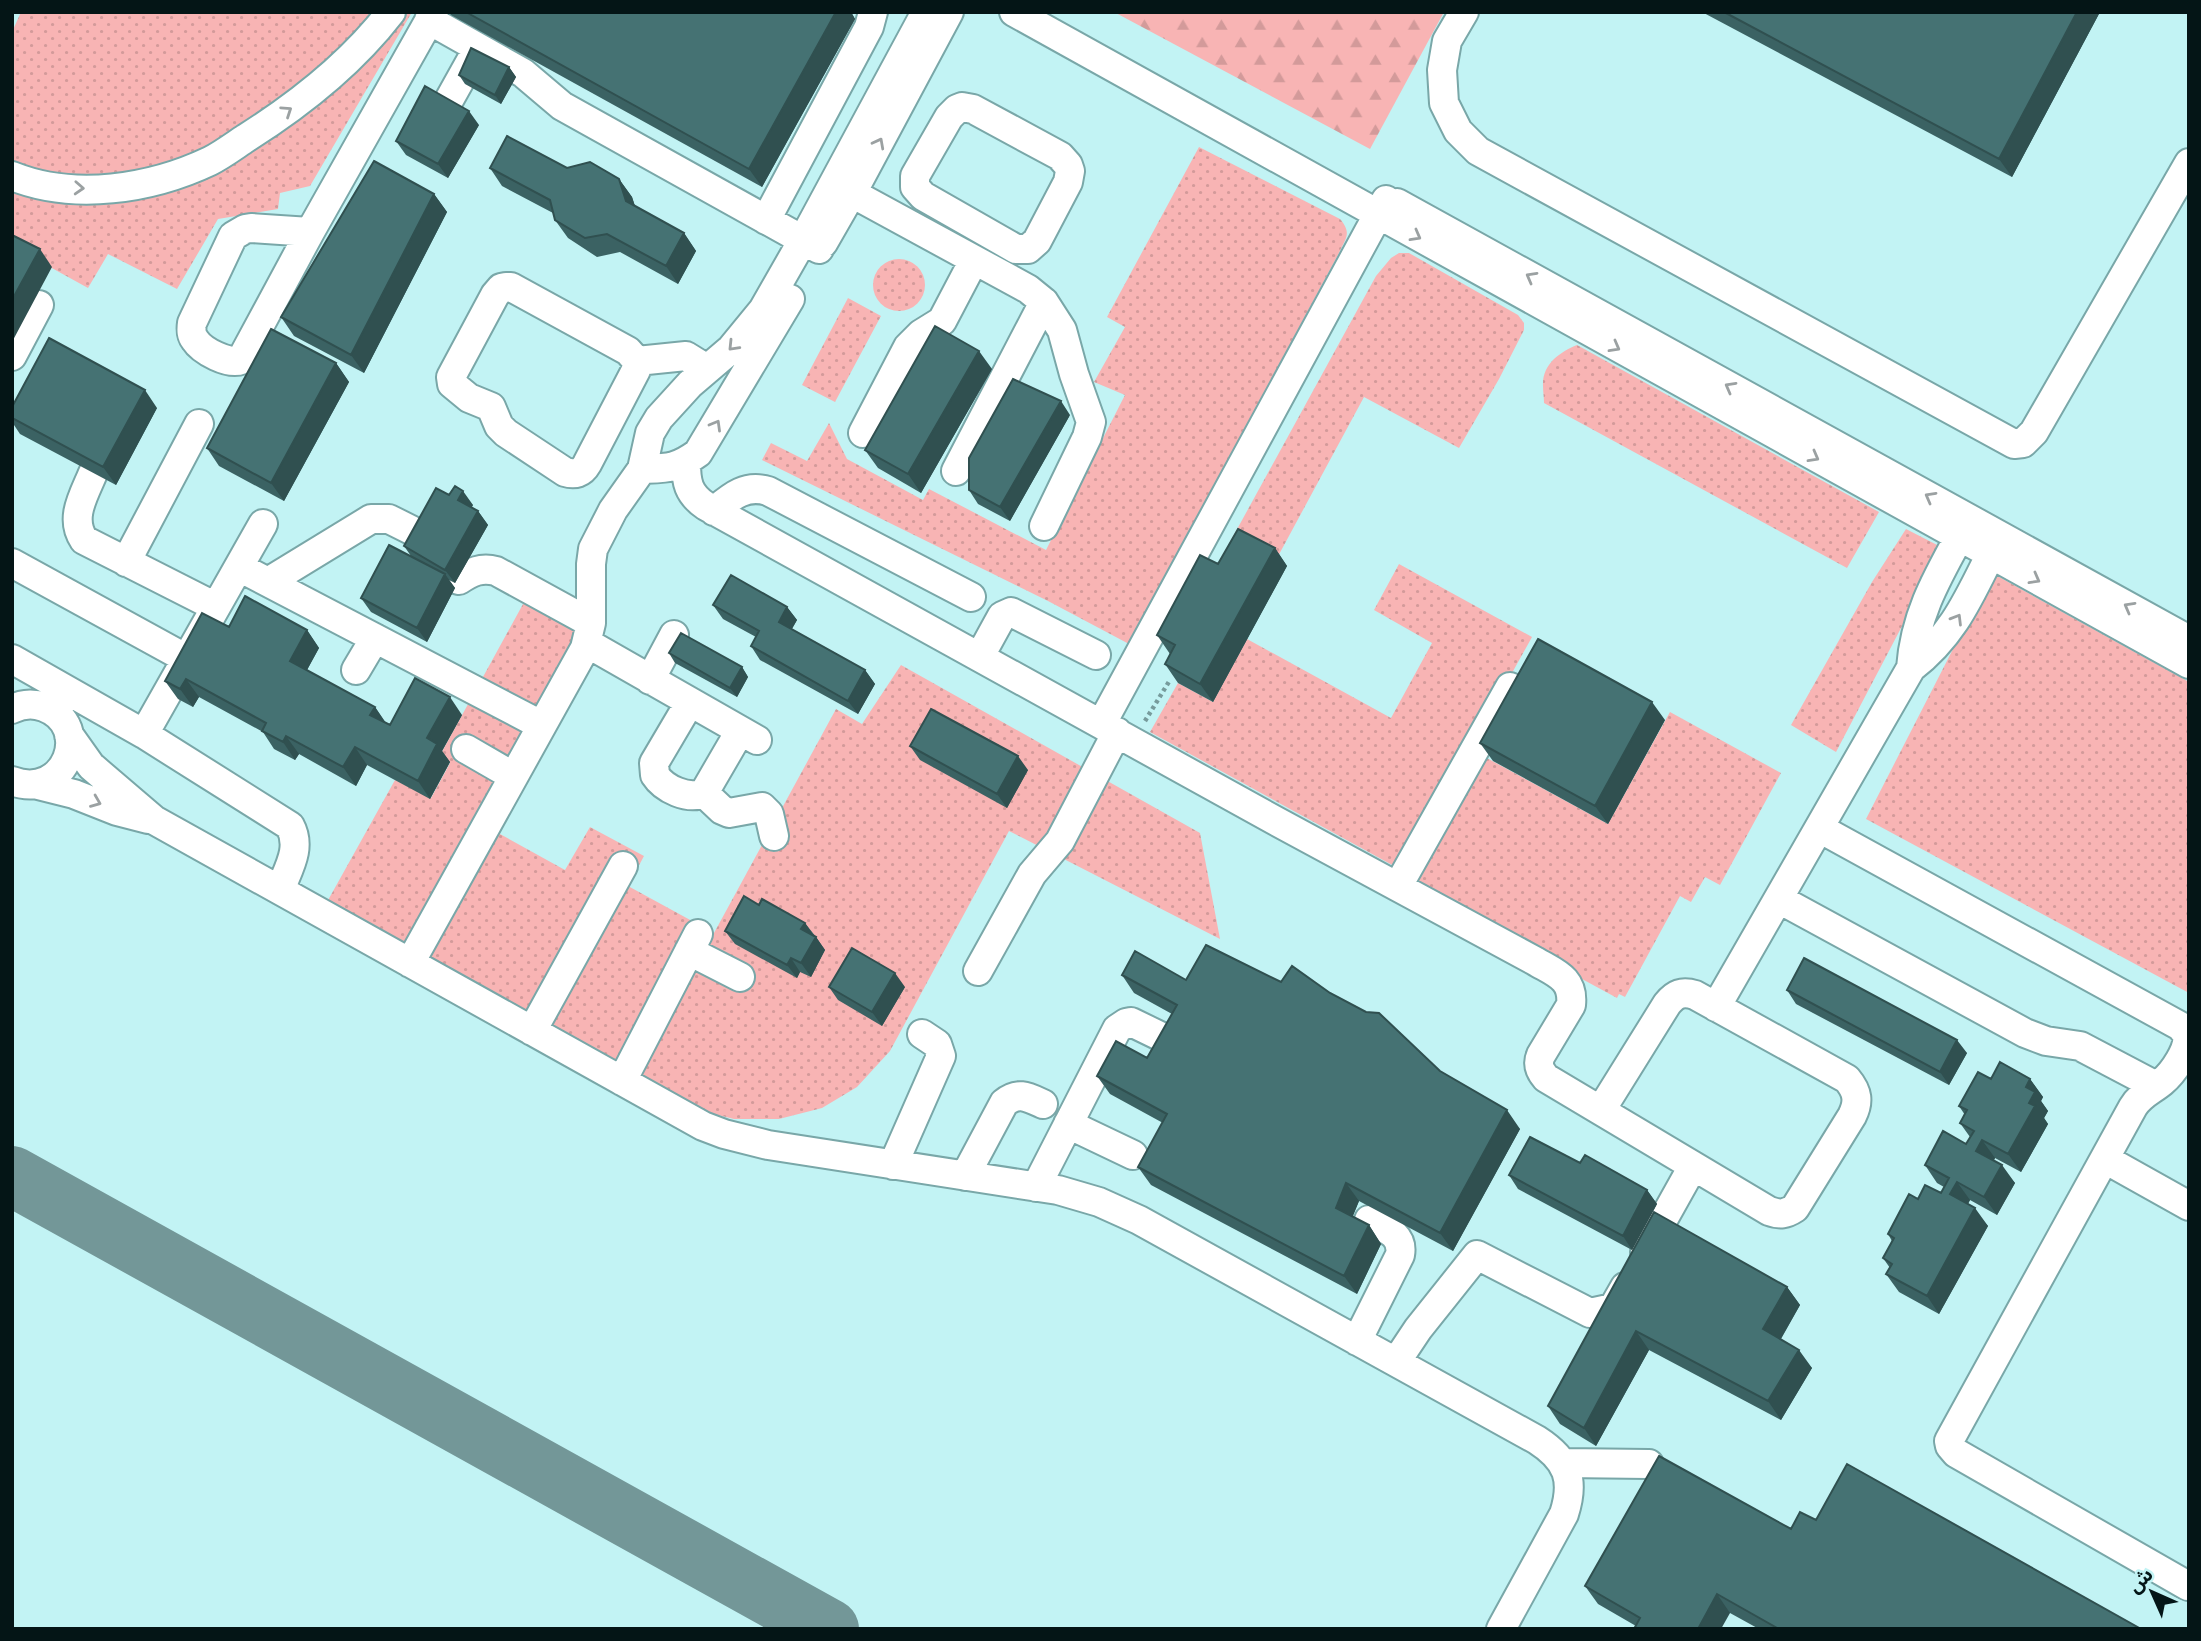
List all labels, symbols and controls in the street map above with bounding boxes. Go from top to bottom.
one-way arrow [279,107,292,119]
one-way arrow [870,138,884,151]
one-way arrow [74,181,85,196]
one-way arrow [1409,228,1422,241]
one-way arrow [1526,272,1539,285]
one-way arrow [728,338,741,351]
one-way arrow [1608,339,1621,352]
one-way arrow [1725,382,1738,395]
one-way arrow [708,420,721,433]
one-way arrow [1807,449,1820,462]
one-way arrow [1924,492,1937,505]
one-way arrow [2028,570,2040,584]
one-way arrow [2124,602,2136,615]
one-way arrow [1949,614,1962,627]
one-way arrow [89,794,101,808]
north arrow [2117,1557,2187,1627]
text: ش [2122,1562,2158,1598]

